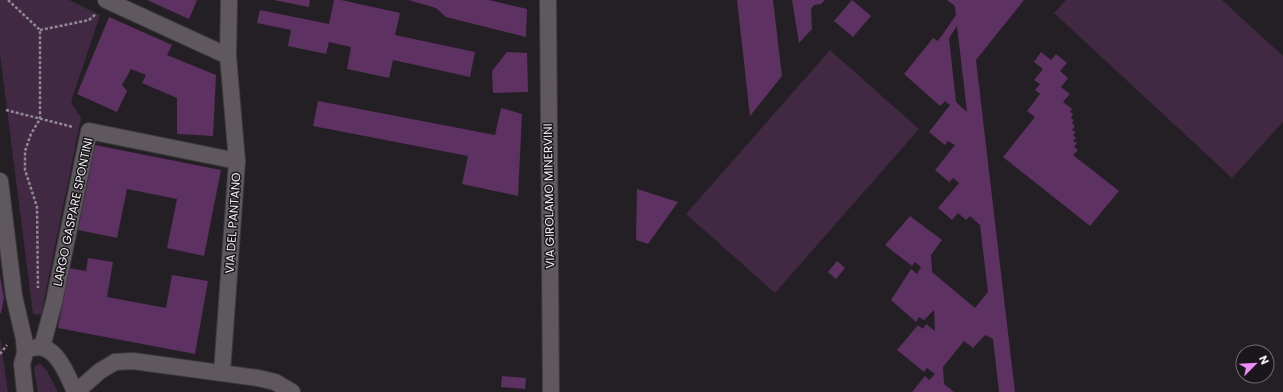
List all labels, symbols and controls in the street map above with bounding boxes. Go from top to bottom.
street label: VIA GIROLAMO MINERVINI [539,123,558,269]
street label: LARGO GASPARE SPONTINI [48,136,97,288]
street label: VIA DEL PANTANO [220,172,245,274]
north arrow [1235,344,1275,384]
text: N [1255,353,1273,367]

